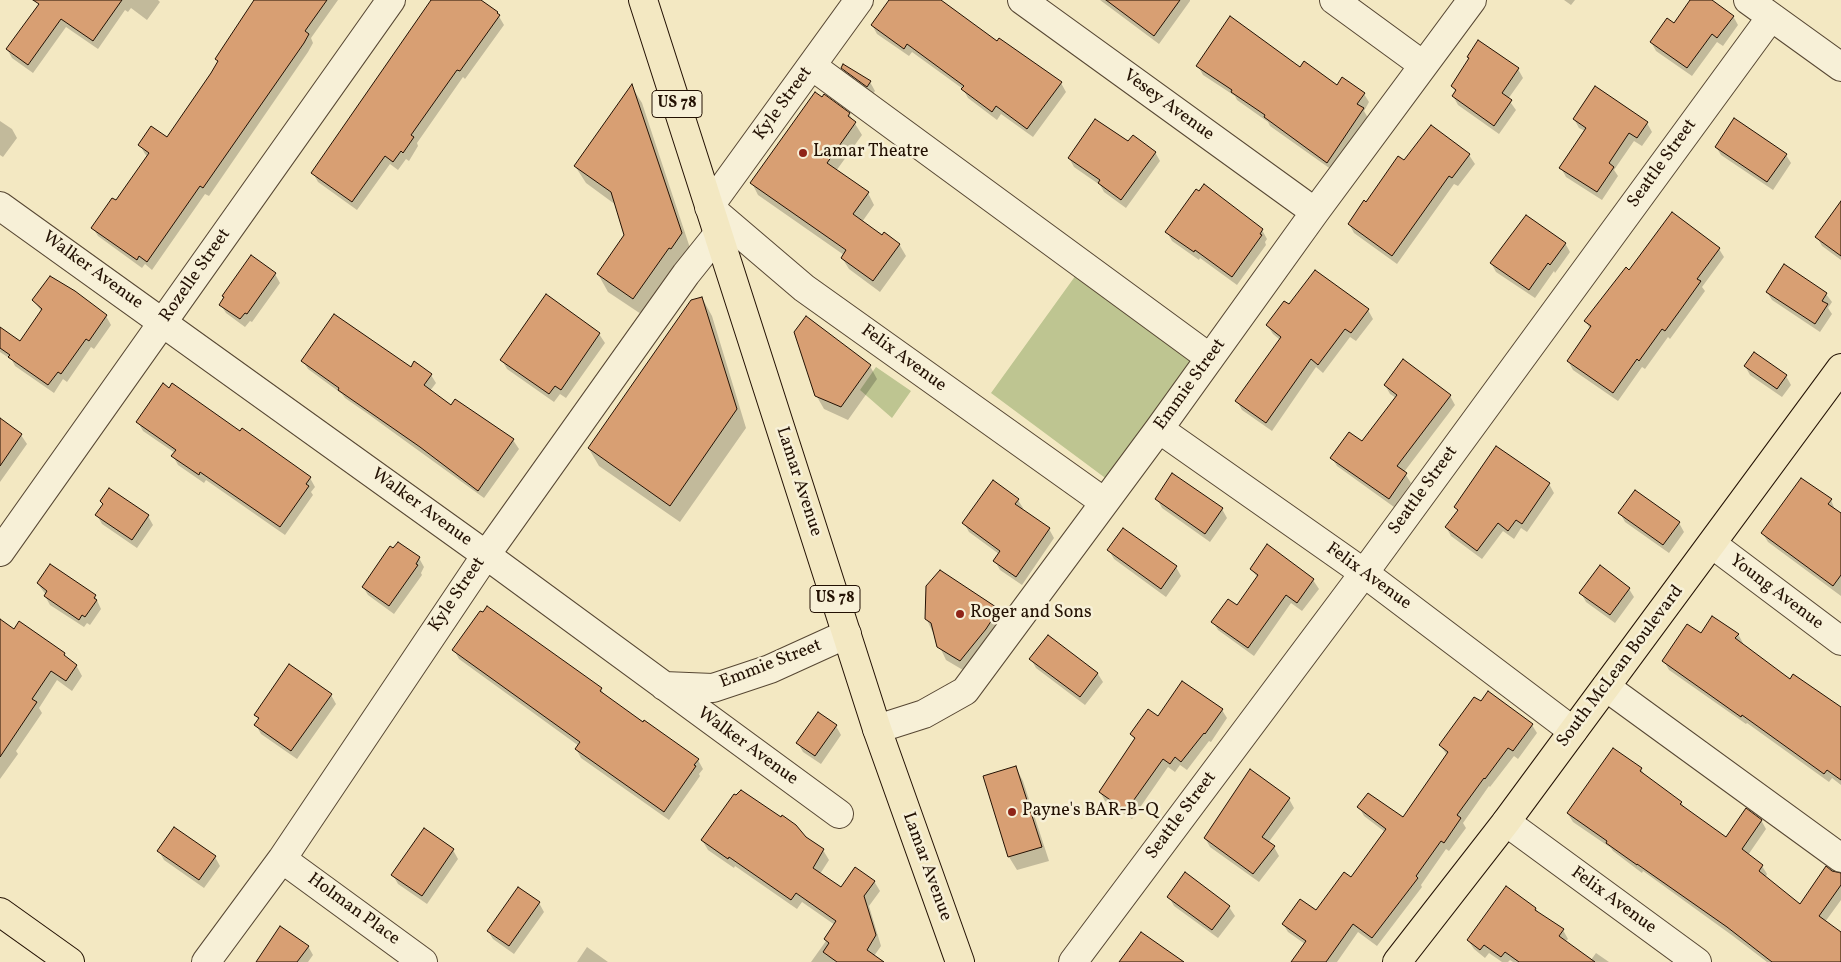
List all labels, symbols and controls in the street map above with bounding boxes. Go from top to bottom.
street label: Kyle Street [750,63,818,145]
street label: Vesey Avenue [1118,66,1218,146]
road number: US 78 [652,90,702,118]
street label: Seattle Street [1624,115,1702,213]
place label: Lamar Theatre [813,142,929,164]
marker: Lamar Theatre [797,147,809,159]
street label: Rozelle Street [156,225,236,327]
street label: Walker Avenue [37,227,147,315]
street label: Felix Avenue [856,321,950,397]
street label: Emmie Street [1151,335,1231,435]
street label: Lamar Avenue [770,424,826,540]
street label: Seattle Street [1385,442,1463,540]
street label: Walker Avenue [366,464,476,552]
street label: Felix Avenue [1321,539,1415,615]
street label: Young Avenue [1725,551,1827,635]
street label: Kyle Street [425,554,491,636]
street label: South McLean Boulevard [1553,582,1689,752]
road number: US 78 [810,586,860,612]
place label: Roger and Sons [970,603,1092,625]
marker: Roger and Sons [954,608,966,620]
street label: Emmie Street [717,636,825,694]
street label: Walker Avenue [692,703,802,791]
street label: Seattle Street [1142,768,1222,864]
place label: Payne's BAR-B-Q [1022,801,1159,823]
marker: Payne's BAR-B-Q [1006,806,1018,818]
street label: Lamar Avenue [896,810,956,924]
street label: Felix Avenue [1566,863,1660,939]
street label: Holman Place [303,869,403,951]

